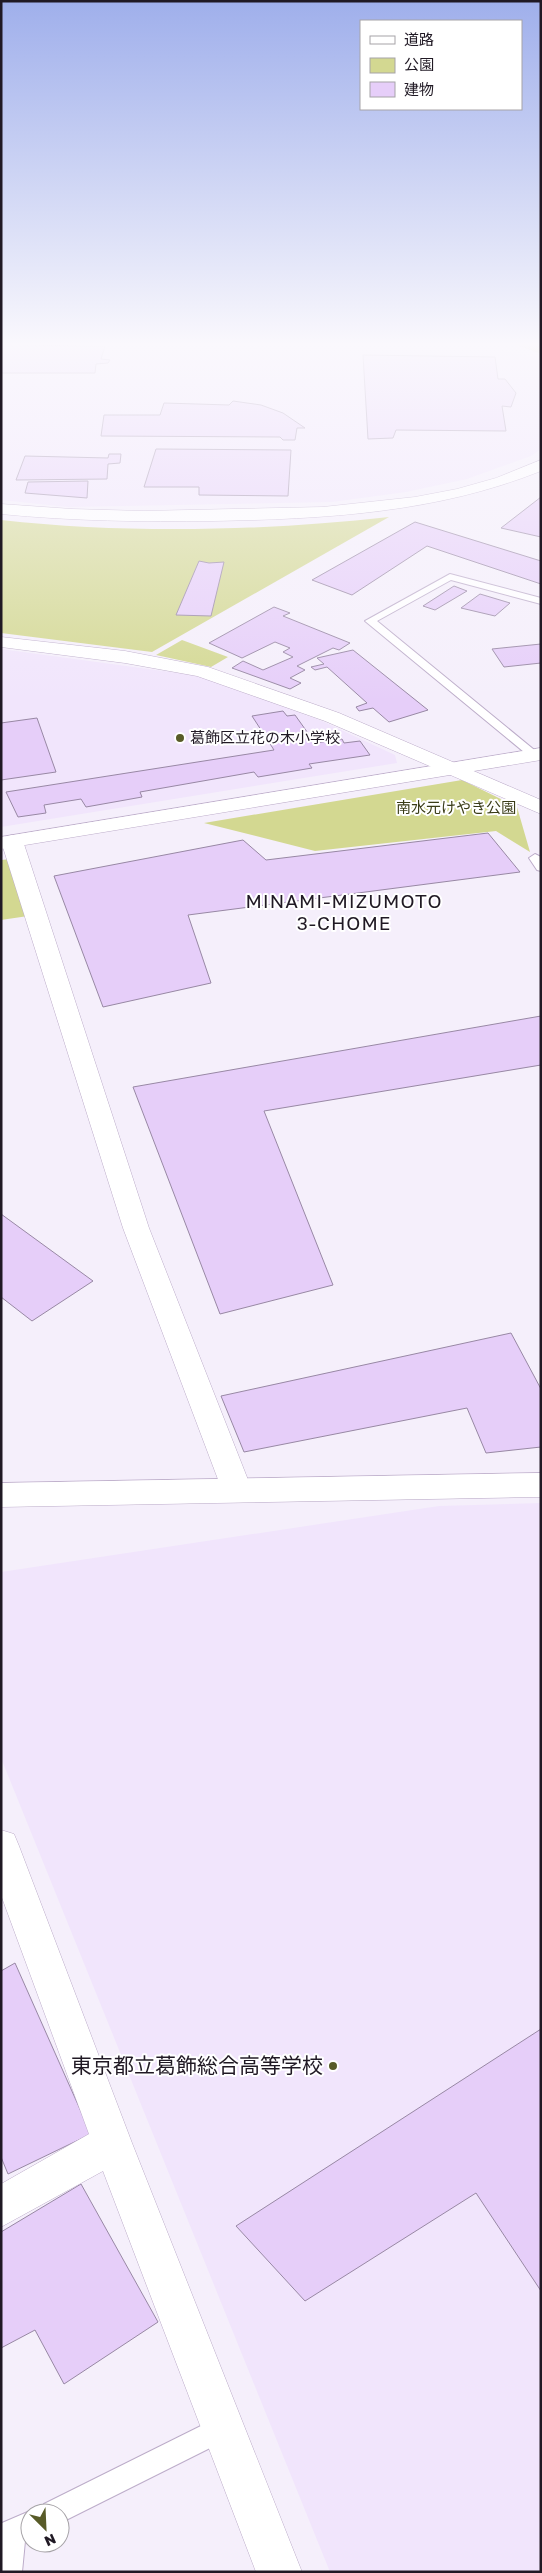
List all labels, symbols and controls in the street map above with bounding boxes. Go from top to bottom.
legend [360,20,522,110]
text: 道路 [404,30,434,48]
text: 公園 [404,55,434,73]
text: 建物 [404,80,434,98]
place label: 葛飾区立花の木小学校 [190,728,340,746]
marker: 葛飾区立花の木小学校 [174,732,186,744]
park label: 南水元けやき公園 [396,798,516,816]
district label: MINAMI-MIZUMOTO 3-CHOME [245,889,443,934]
place label: 東京都立葛飾総合高等学校 [71,2052,323,2078]
marker: 東京都立葛飾総合高等学校 [327,2060,339,2072]
north arrow [20,2503,70,2553]
text: N [42,2530,59,2550]

